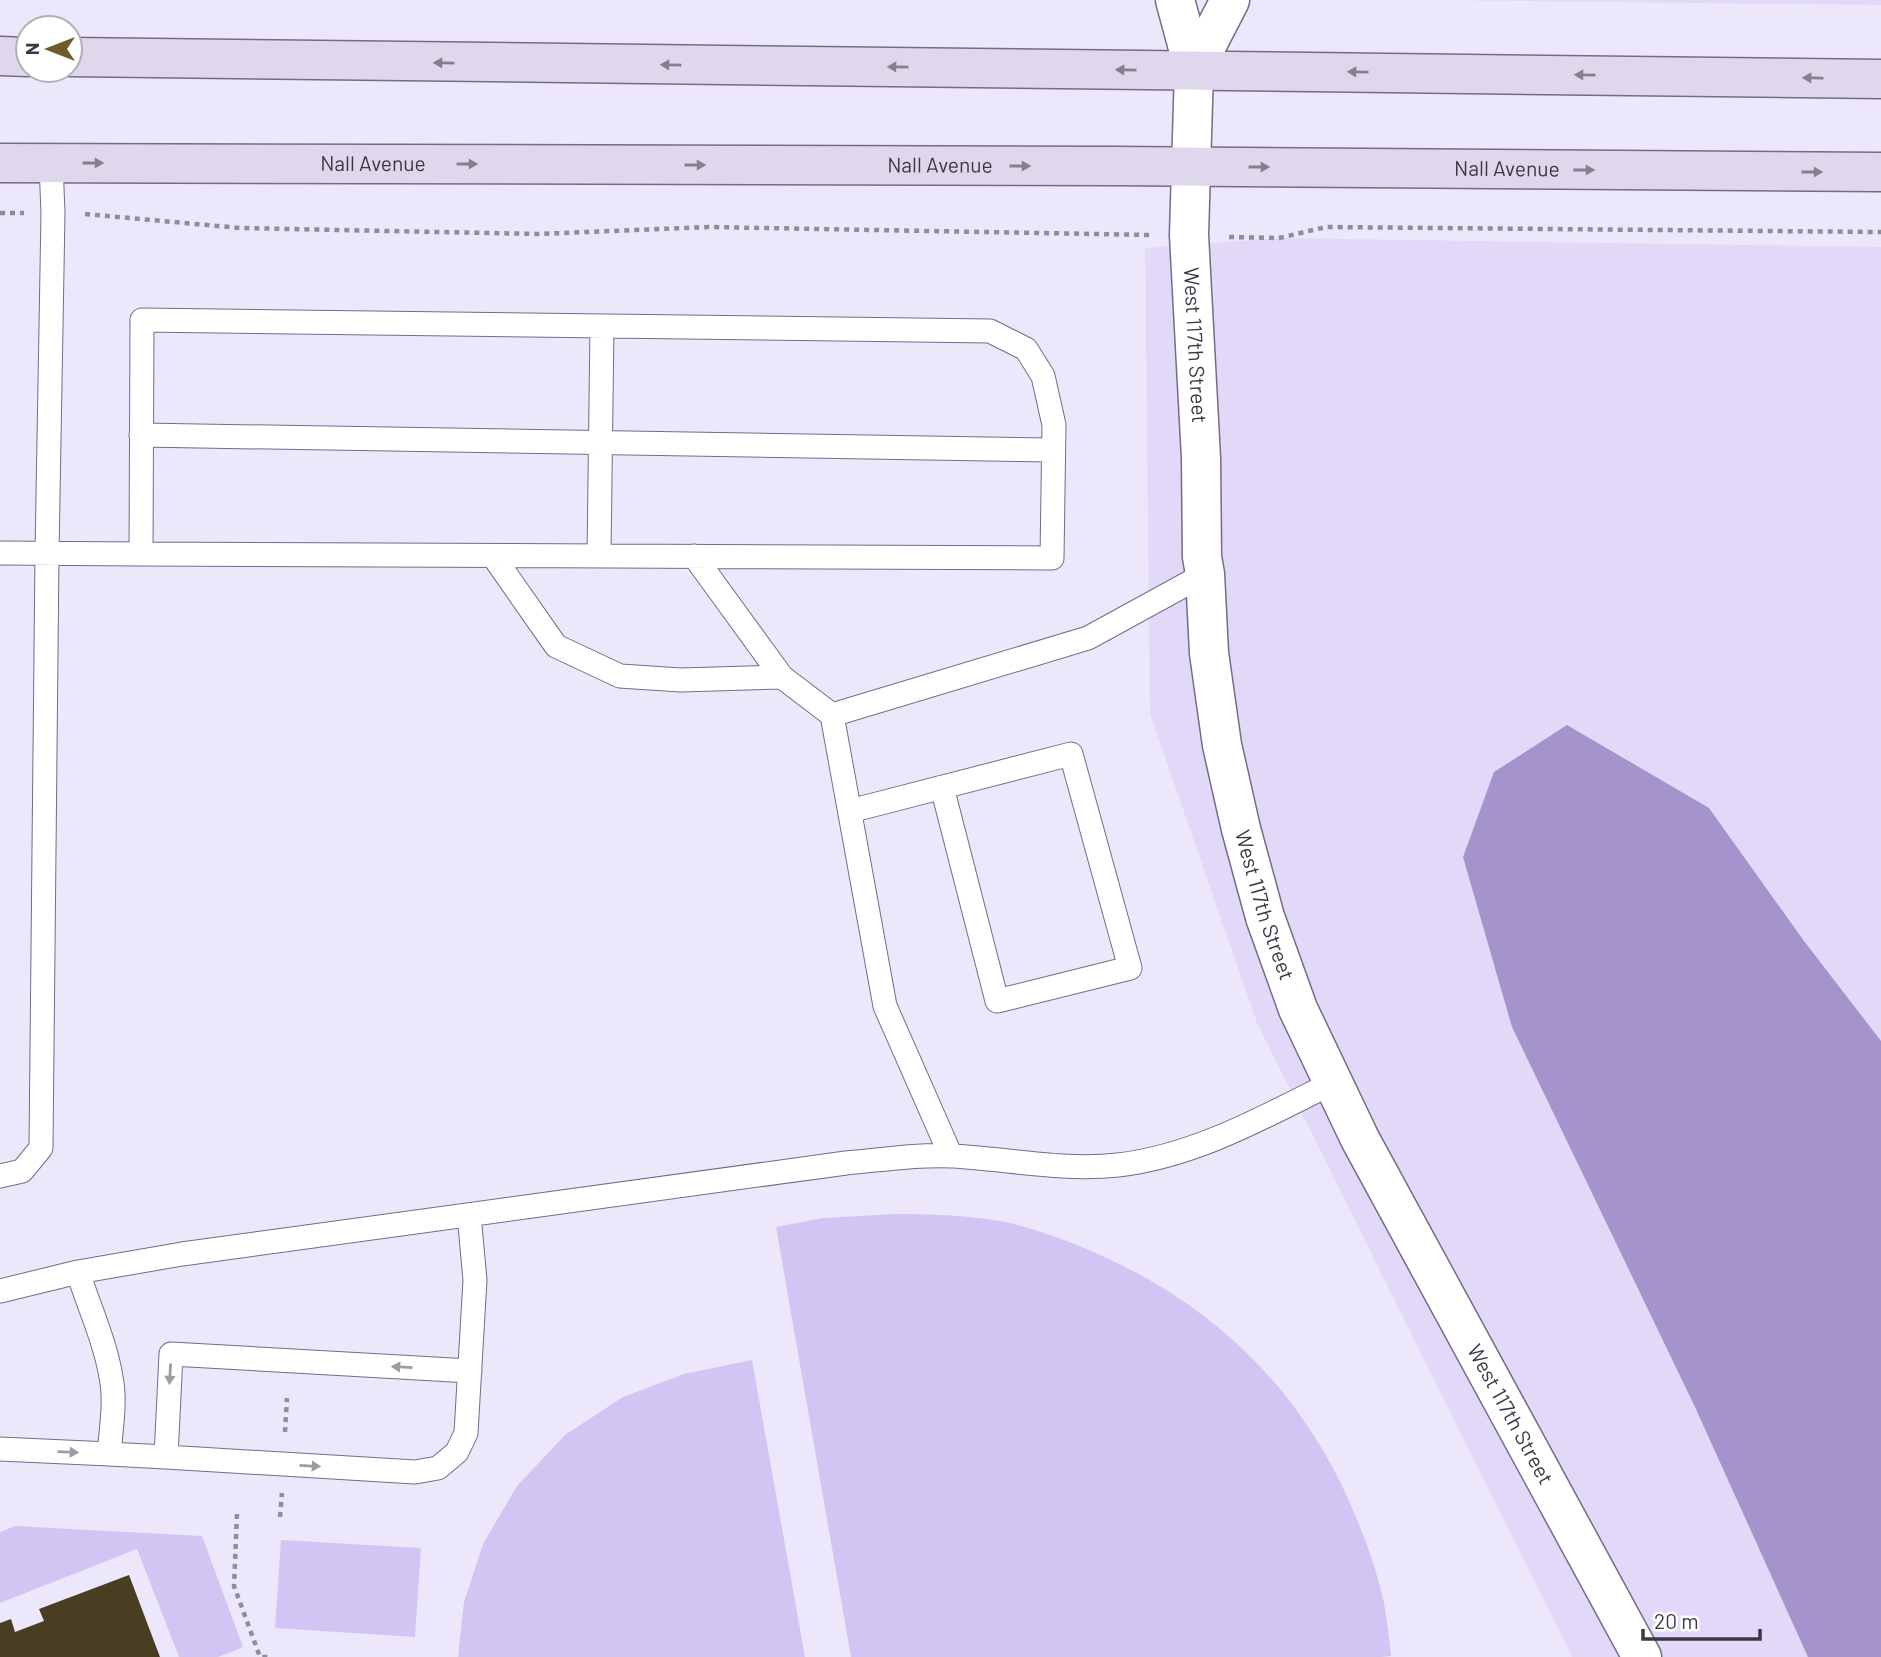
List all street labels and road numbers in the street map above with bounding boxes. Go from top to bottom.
street label: Nall Avenue [320,150,426,175]
street label: Nall Avenue [887,151,993,177]
street label: Nall Avenue [1454,155,1560,180]
street label: West 117th Street [1180,267,1213,424]
street label: West 117th Street [1231,827,1301,983]
street label: West 117th Street [1463,1339,1559,1488]

